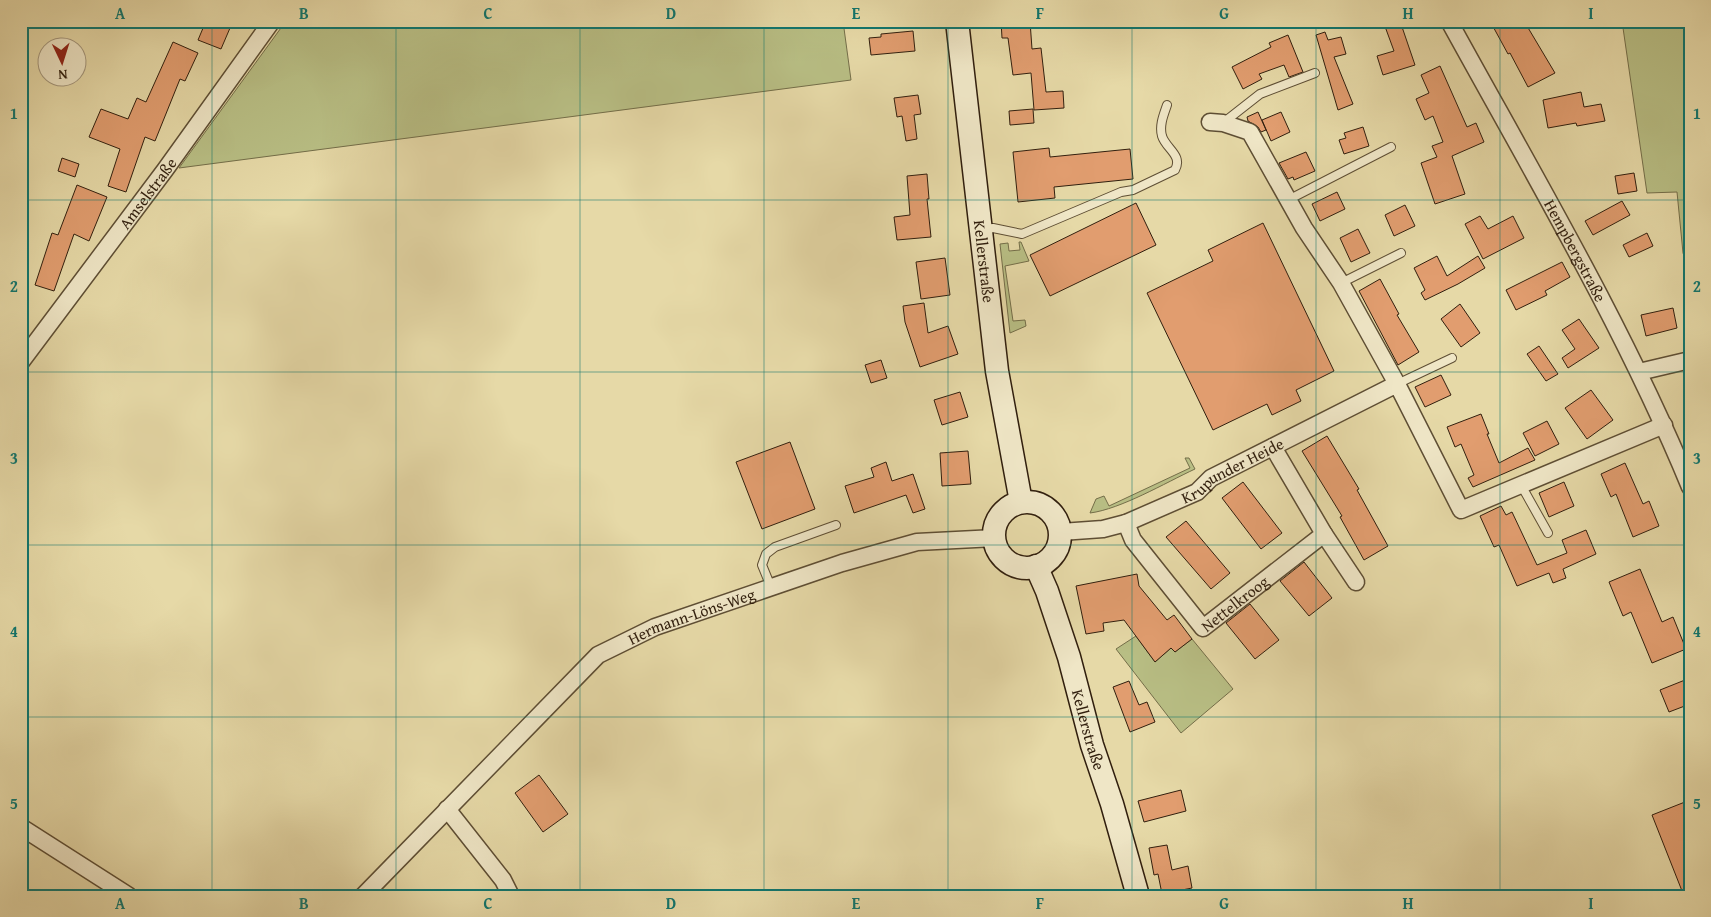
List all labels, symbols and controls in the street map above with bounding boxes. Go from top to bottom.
text: A [115,1,126,25]
text: B [299,1,309,25]
text: C [483,1,493,25]
text: D [666,1,676,25]
text: E [852,1,861,25]
text: F [1036,1,1044,25]
text: G [1219,1,1229,25]
text: H [1402,1,1414,25]
text: I [1588,1,1594,25]
north arrow [38,38,88,88]
text: N [57,65,68,85]
text: 1 [10,101,18,125]
text: 1 [1693,101,1701,125]
street label: Amselstraße [113,152,182,234]
street label: Hempbergstraße [1538,195,1613,306]
street label: Kellerstraße [968,219,1001,304]
text: 2 [10,274,18,298]
text: 2 [1693,274,1701,298]
street label: Krupunder Heide [1177,431,1288,510]
text: 3 [10,446,18,470]
text: 3 [1693,446,1701,470]
street label: Nettelkroog [1196,569,1274,637]
street label: Hermann-Löns-Weg [624,582,758,651]
text: 4 [10,619,18,643]
text: 4 [1693,619,1701,643]
street label: Kellerstraße [1066,686,1112,773]
text: 5 [10,791,18,815]
text: 5 [1693,791,1701,815]
text: A [115,891,126,915]
text: B [299,891,309,915]
text: C [483,891,493,915]
text: D [666,891,676,915]
text: E [852,891,861,915]
text: F [1036,891,1044,915]
text: G [1219,891,1229,915]
text: H [1402,891,1414,915]
text: I [1588,891,1594,915]

